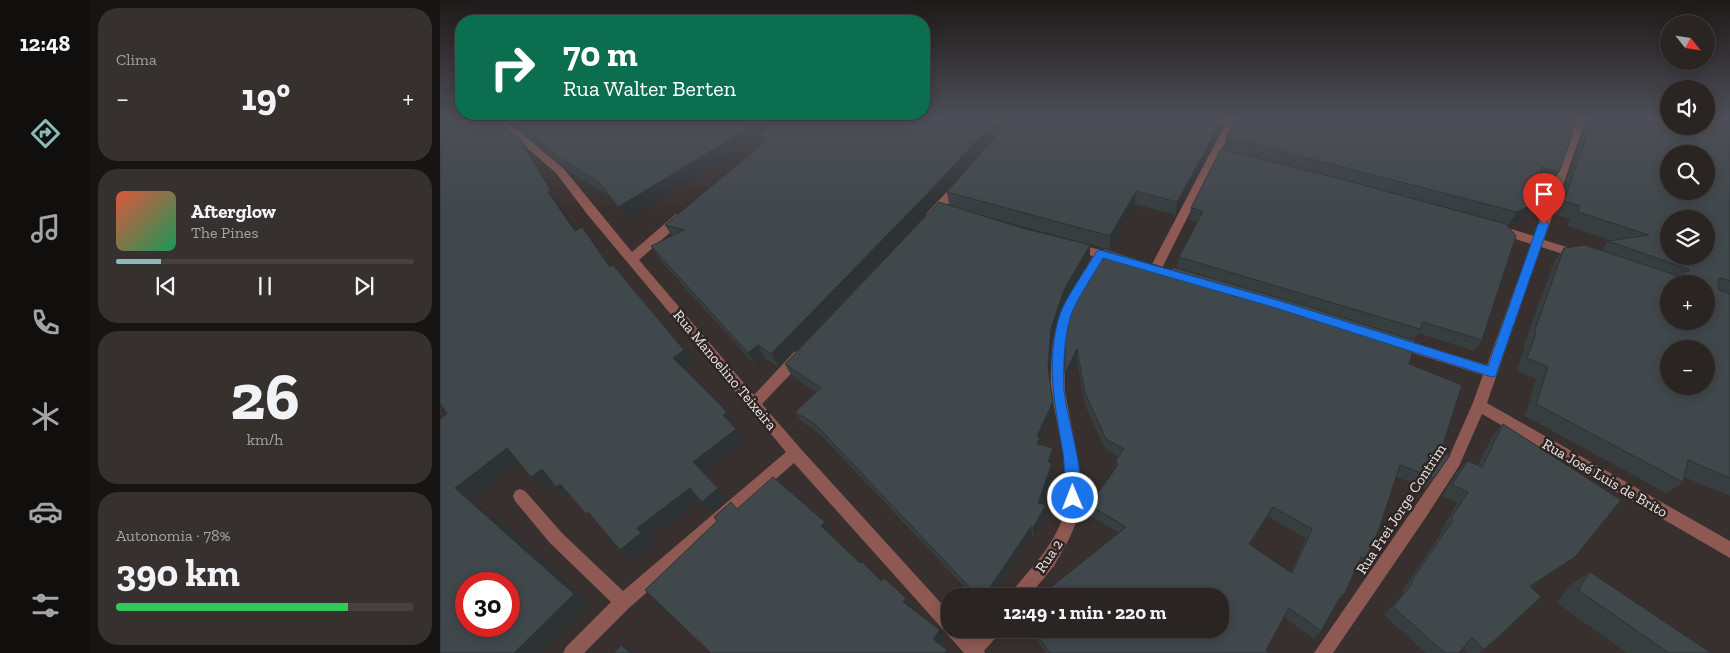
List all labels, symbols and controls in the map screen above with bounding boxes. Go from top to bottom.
north arrow [1660,15,1715,70]
map controls [1660,15,1715,395]
text: 12:48 [20,30,70,57]
text: 70 m [563,33,638,75]
icon: right [480,35,545,100]
text: Clima [116,50,157,69]
text: 19° [241,74,290,120]
text: Rua Walter Berten [563,75,736,102]
button: sound [1660,80,1715,135]
text: − [116,82,129,115]
text: + [402,82,414,115]
icon: directions [28,116,63,151]
button: search [1660,145,1715,200]
pin [1523,173,1565,224]
icon: arrive [1530,180,1558,208]
text: Afterglow [191,200,276,223]
button: layers [1660,210,1715,265]
icon: music [28,211,63,246]
text: The Pines [191,223,258,242]
icon: previous [152,272,180,300]
icon: pause [251,272,279,300]
icon: next [350,272,378,300]
button: + [1660,275,1715,330]
icon: phone [28,305,63,340]
street label: Rua Manoelino Teixeira [669,306,781,434]
button: − [1660,340,1715,395]
text: 26 [230,358,300,436]
icon: climate [28,399,63,434]
text: km/h [247,430,283,449]
street label: Rua José Luis de Brito [1539,435,1671,521]
street label: Rua Frei Jorge Contrim [1352,441,1450,577]
position arrow [1046,471,1098,523]
icon: car [28,494,63,529]
text: Autonomia · 78% [116,526,231,545]
street label: Rua 2 [1031,536,1067,576]
text: 390 km [116,550,240,596]
speed limit sign: 30 [455,572,520,637]
icon: filters [28,588,63,623]
text: 12:49 · 1 min · 220 m [1004,601,1166,624]

